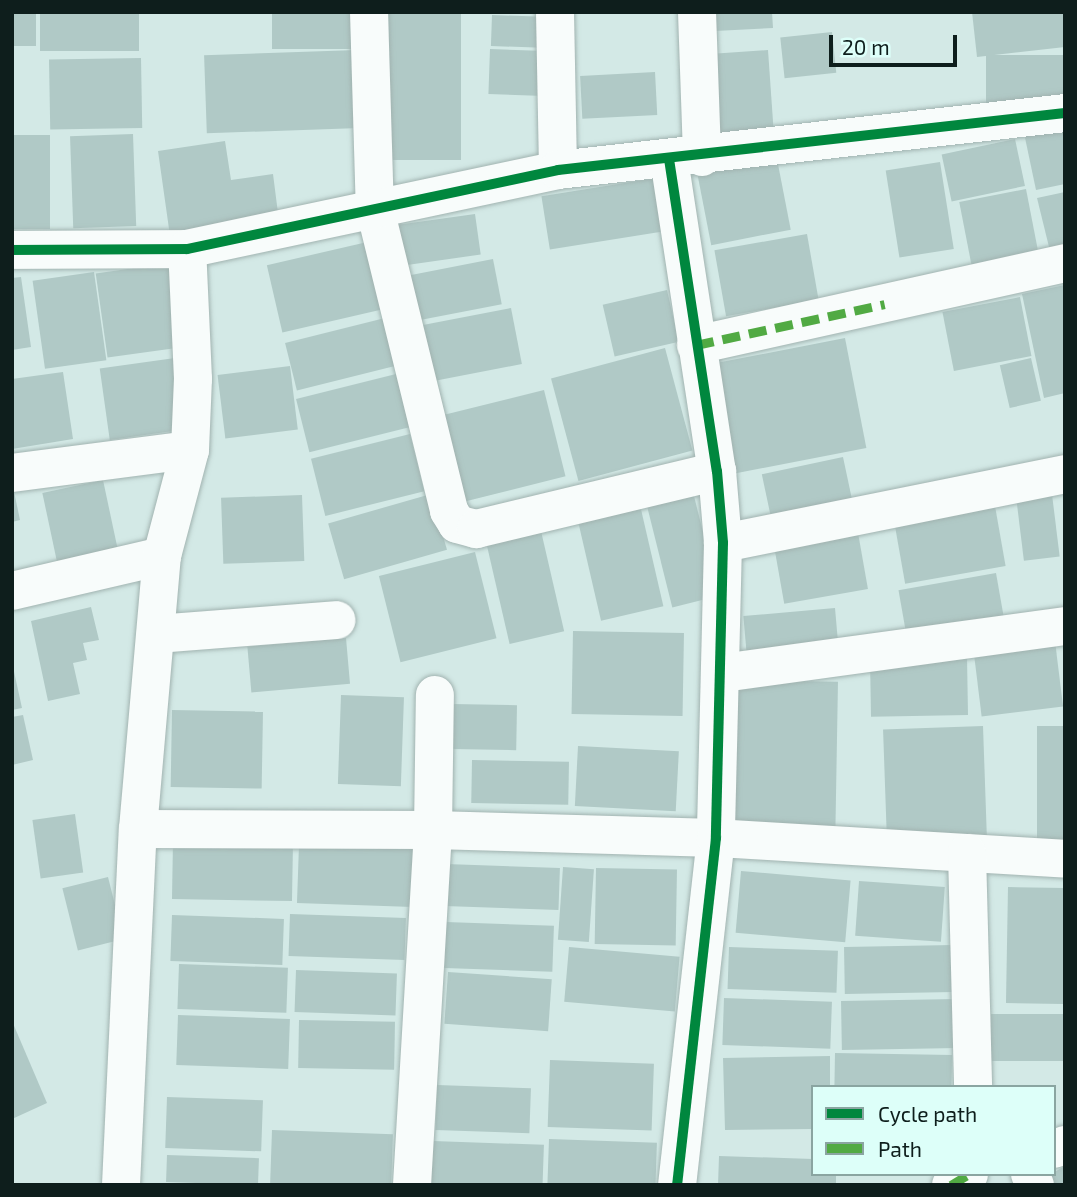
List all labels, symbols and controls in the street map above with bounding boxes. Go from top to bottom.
scale bar [832,21,960,65]
text: 20 m [842,34,890,59]
legend [811,1085,1056,1176]
text: Cycle path [878,1101,977,1126]
text: Path [878,1136,922,1161]

